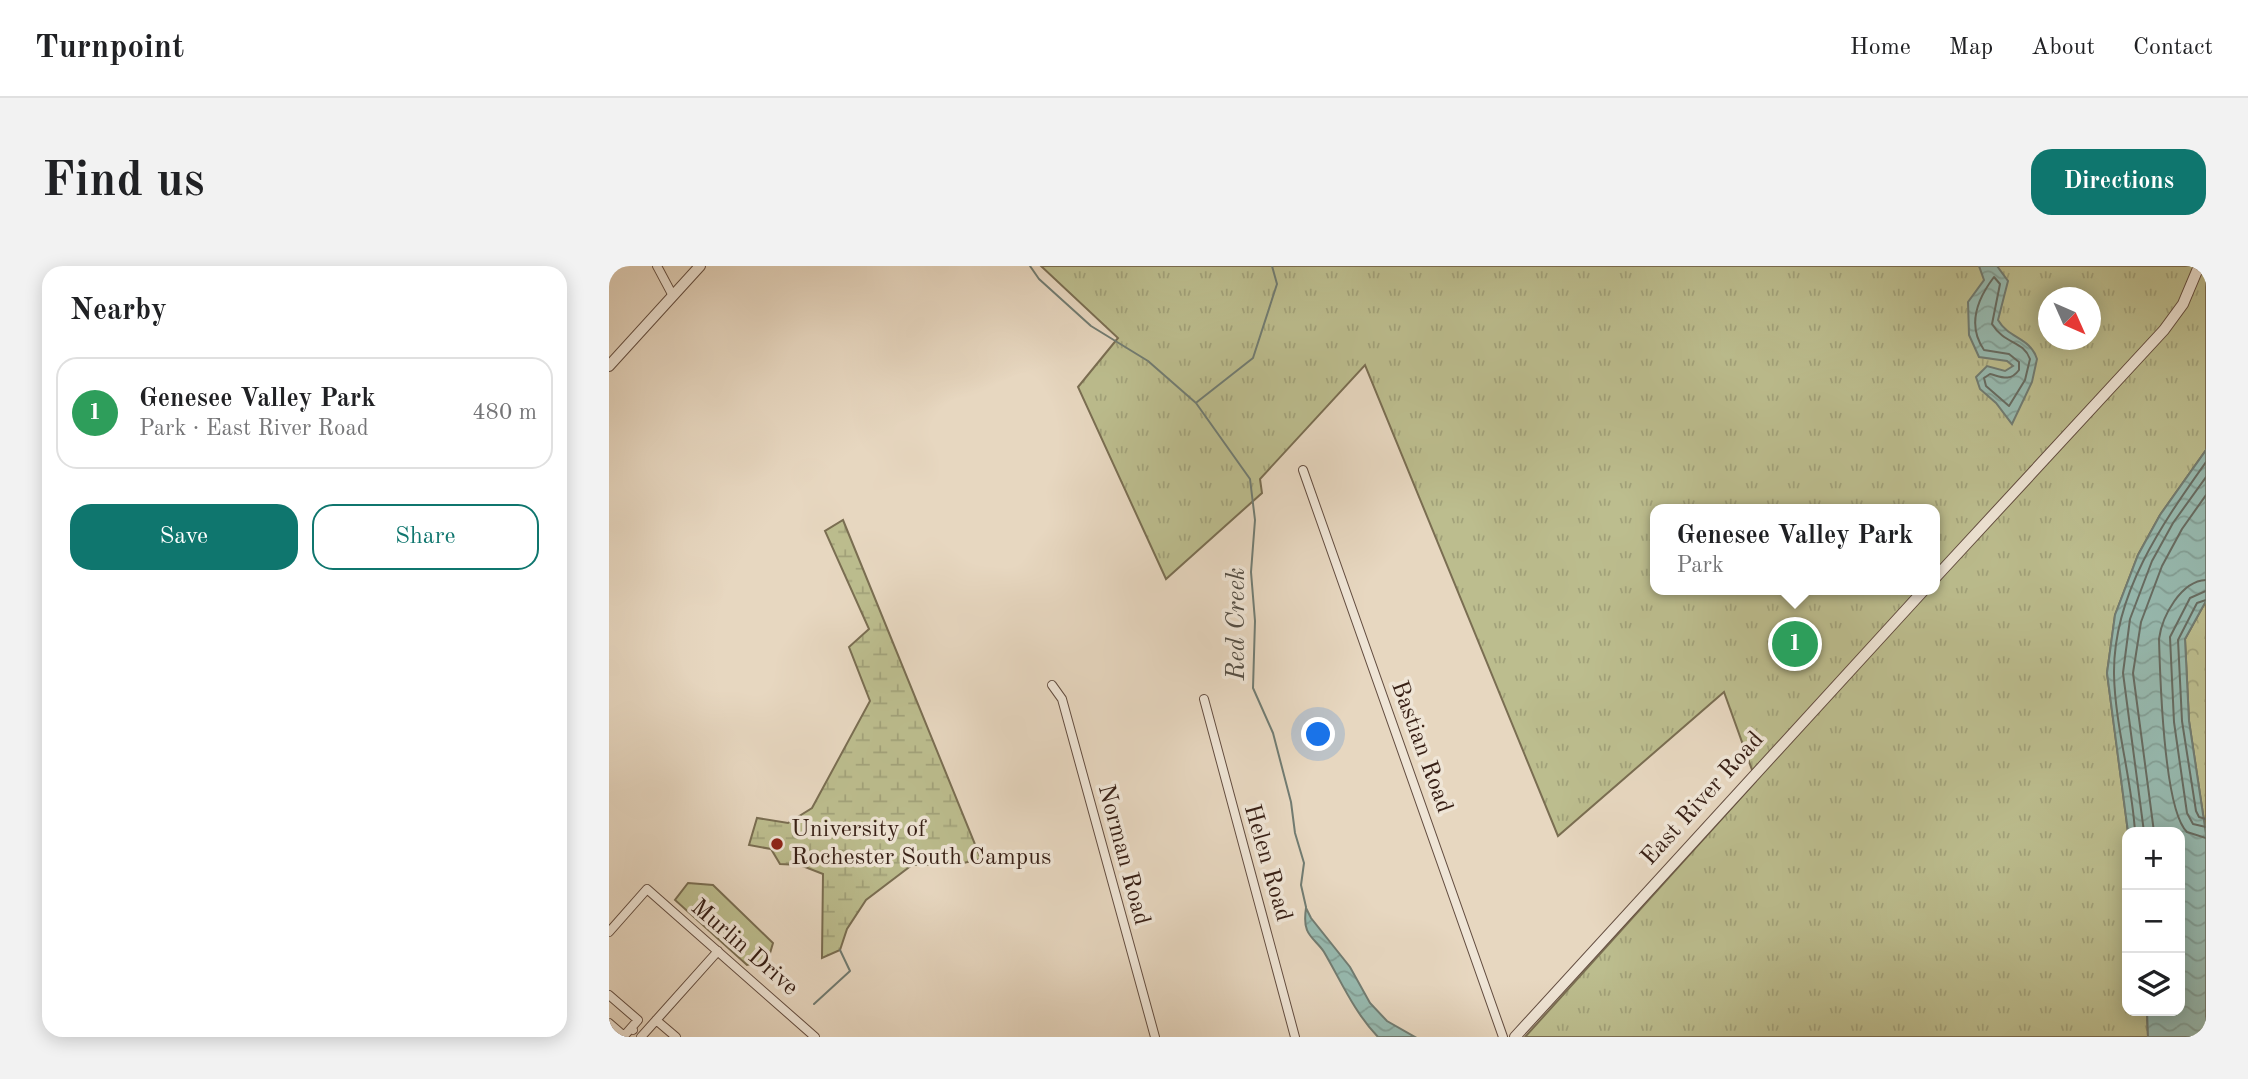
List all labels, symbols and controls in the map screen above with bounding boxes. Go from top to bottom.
text: Turnpoint [35,32,184,65]
text: Home [1850,36,1911,60]
text: Map [1949,36,1993,60]
text: About [2031,36,2095,60]
text: Contact [2133,36,2213,60]
button: Directions [2031,149,2206,215]
text: Find us [42,158,205,207]
north arrow [2038,287,2101,350]
text: Nearby [70,296,167,326]
text: Genesee Valley Park [139,386,376,412]
text: 1 [88,401,102,424]
text: 480 m [472,401,537,424]
text: Park · East River Road [139,417,369,440]
button: Save [70,504,298,570]
button: Share [312,504,539,570]
popup [1650,504,1940,595]
text: Genesee Valley Park [1677,523,1913,549]
text: Park [1677,554,1724,577]
water label: Red Creek [1224,567,1250,682]
pin: 1 [1772,618,1818,670]
street label: Bastian Road [1386,678,1456,816]
your location [1301,717,1335,751]
street label: East River Road [1637,728,1769,870]
street label: Norman Road [1093,782,1153,928]
street label: Helen Road [1239,802,1295,924]
place label: University of Rochester South Campus [791,818,1052,870]
map controls [2122,827,2185,1016]
button: + [2122,827,2185,890]
marker: University of Rochester South Campus [769,836,785,852]
button: − [2122,890,2185,953]
street label: Murlin Drive [686,895,802,1001]
button: layers [2122,953,2185,1016]

